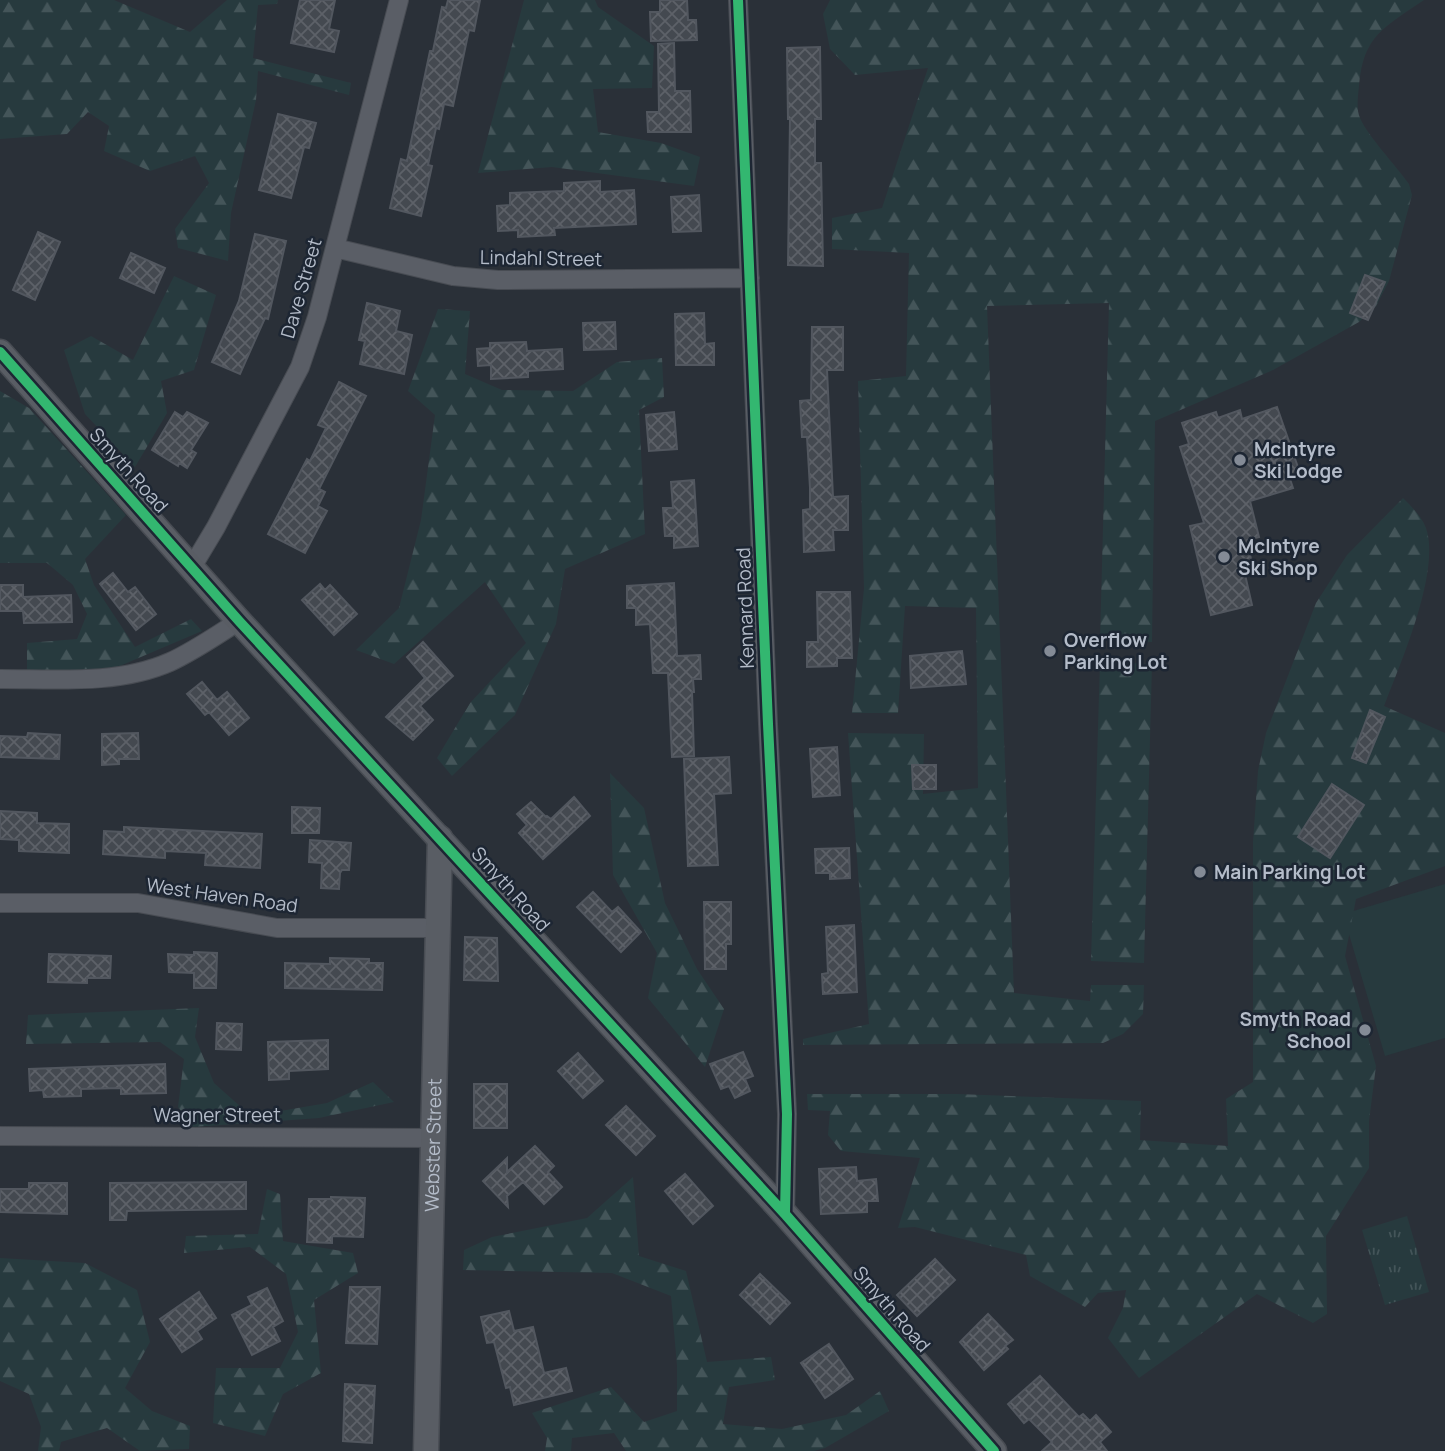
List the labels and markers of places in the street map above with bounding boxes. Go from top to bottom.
place label: McIntyre Ski Lodge [1254,436,1343,484]
marker: McIntyre Ski Lodge [1232,452,1248,468]
place label: McIntyre Ski Shop [1238,533,1320,581]
marker: McIntyre Ski Shop [1216,549,1232,565]
place label: Overflow Parking Lot [1064,627,1167,675]
marker: Overflow Parking Lot [1042,643,1058,659]
place label: Main Parking Lot [1214,859,1366,885]
marker: Main Parking Lot [1192,864,1208,880]
place label: Smyth Road School [1240,1006,1351,1054]
marker: Smyth Road School [1357,1022,1373,1038]

